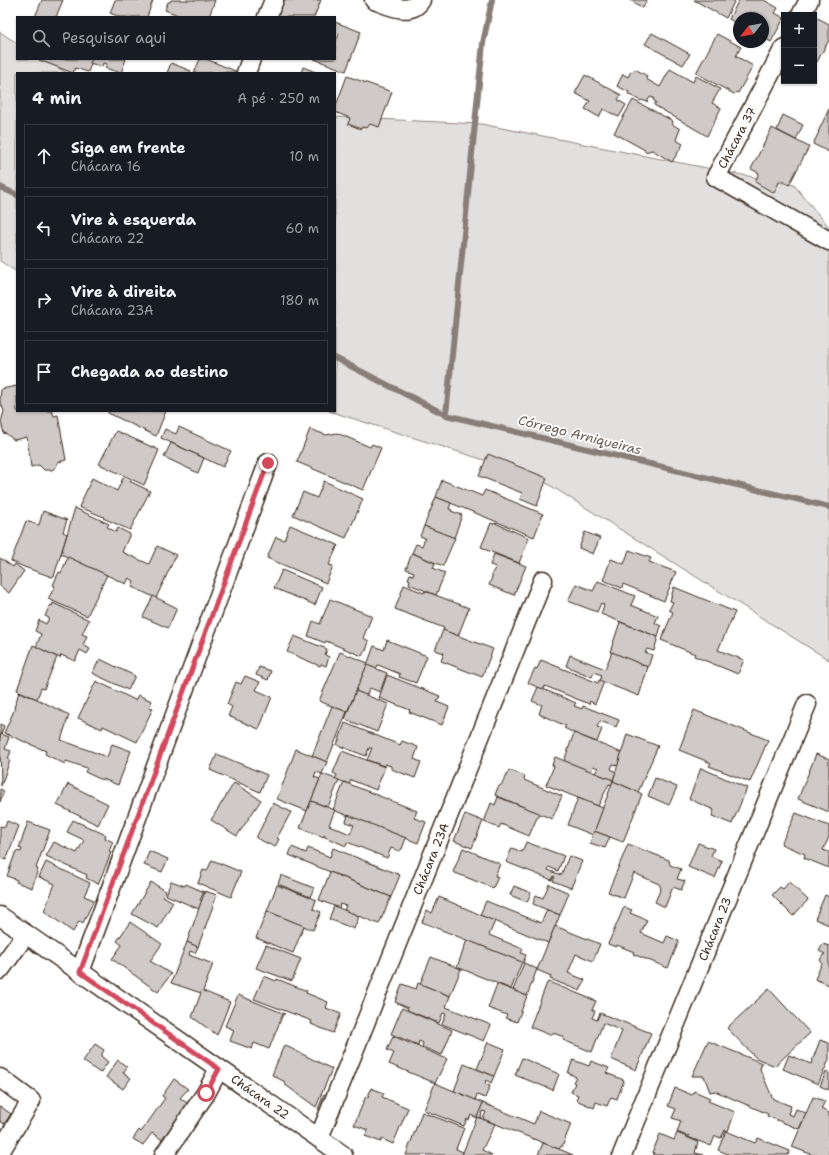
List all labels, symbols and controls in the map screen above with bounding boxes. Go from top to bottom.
north arrow [733,12,769,48]
map controls [781,12,817,84]
button: + [781,12,817,48]
search box [16,16,336,60]
icon: search [30,27,52,49]
text: Pesquisar aqui [62,28,166,48]
button: − [781,48,817,84]
text: 4 min [32,87,82,109]
text: A pé · 250 m [238,90,320,107]
street label: Chácara 37 [714,105,760,171]
text: Siga em frente [71,138,186,158]
icon: ahead [33,145,55,167]
text: 10 m [289,148,319,165]
text: Chácara 16 [71,158,141,175]
text: Vire à esquerda [71,210,196,230]
icon: left [33,217,55,239]
text: 60 m [286,220,319,237]
text: Chácara 22 [71,230,144,247]
text: Vire à direita [71,282,176,302]
icon: right [33,289,55,311]
text: 180 m [280,292,319,309]
text: Chácara 23A [71,302,153,319]
icon: arrive [33,361,55,383]
text: Chegada ao destino [71,362,228,382]
water label: Córrego Arniqueiras [517,411,643,459]
route end [259,454,277,472]
street label: Chácara 23A [409,820,453,897]
street label: Chácara 23 [695,895,735,963]
street label: Chácara 22 [228,1071,292,1123]
route start [197,1084,215,1102]

